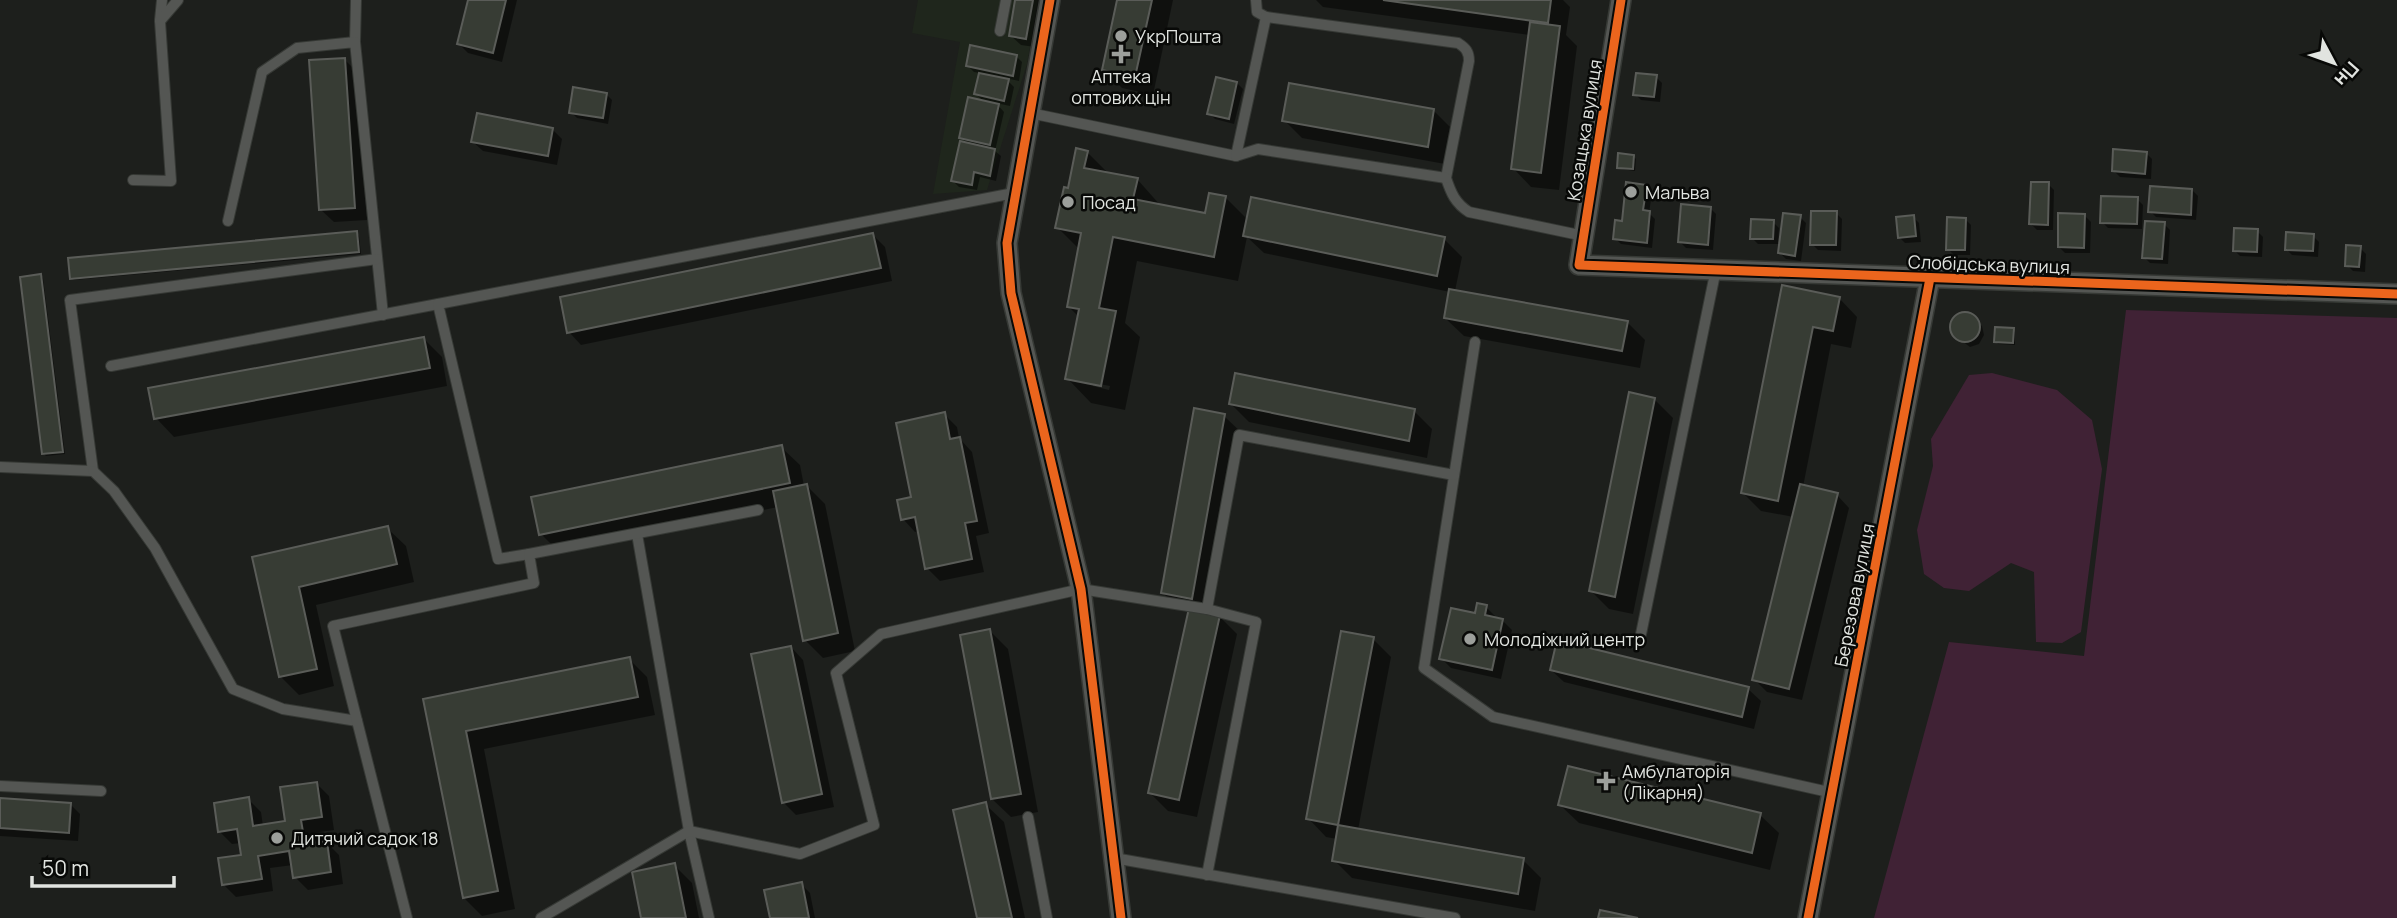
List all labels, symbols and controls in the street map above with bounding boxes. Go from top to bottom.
place label: УкрПошта [1135,24,1221,48]
marker: УкрПошта [1113,28,1129,44]
north arrow [2299,28,2369,98]
marker: Аптека оптових цін [1113,46,1129,62]
text: Пн [2329,56,2365,92]
street label: Козацька вулиця [1561,57,1607,203]
place label: Аптека оптових цін [1071,64,1171,109]
place label: Мальва [1645,180,1709,204]
marker: Мальва [1623,184,1639,200]
place label: Посад [1082,190,1136,214]
marker: Посад [1060,194,1076,210]
street label: Слобідська вулиця [1908,249,2070,279]
street label: Березова вулиця [1828,521,1880,669]
place label: Молодіжний центр [1484,627,1645,651]
marker: Молодіжний центр [1462,631,1478,647]
place label: Амбулаторія (Лікарня) [1622,759,1730,804]
marker: Амбулаторія (Лікарня) [1596,771,1616,791]
place label: Дитячий садок 18 [291,826,438,850]
marker: Дитячий садок 18 [269,830,285,846]
scale bar [32,844,173,888]
text: 50 m [42,854,89,882]

